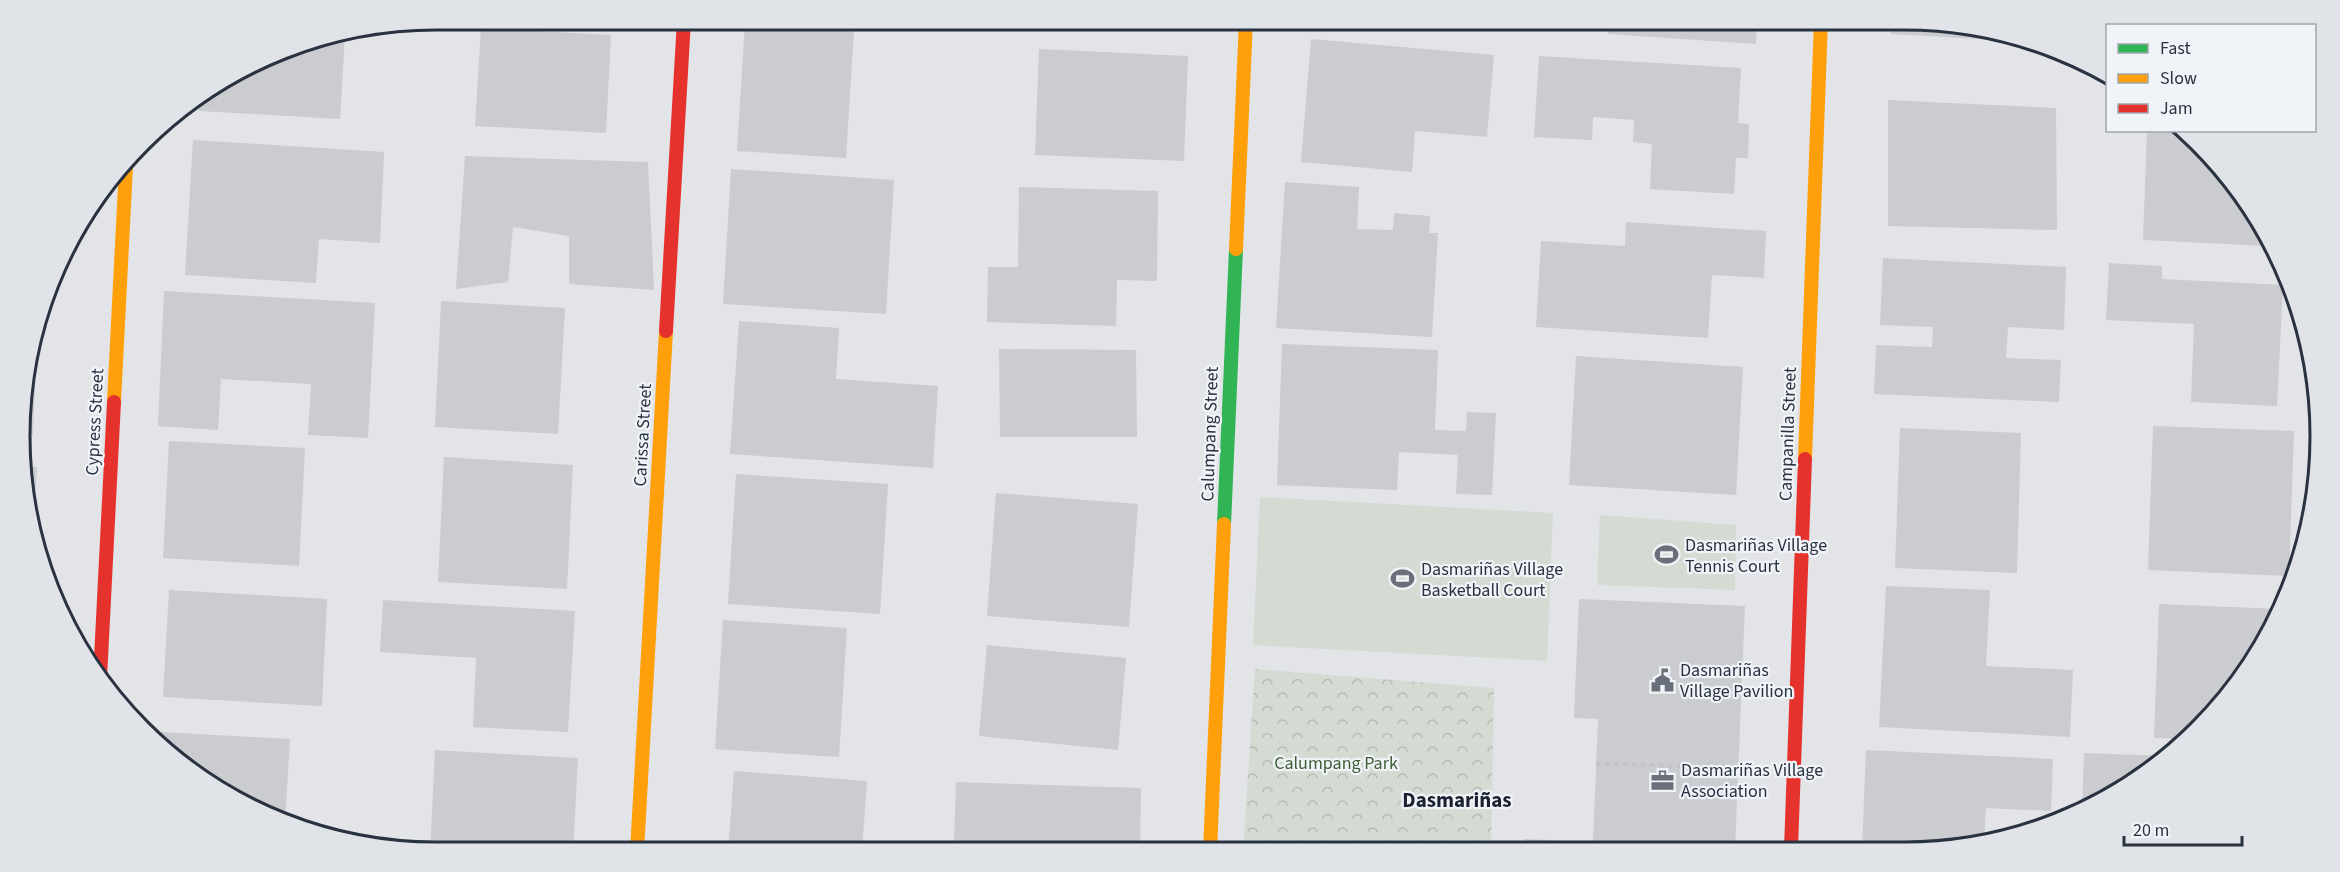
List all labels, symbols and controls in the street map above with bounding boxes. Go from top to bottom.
legend [2106,24,2316,132]
text: Fast [2160,36,2191,61]
text: Slow [2160,66,2197,91]
text: Jam [2160,96,2193,121]
street label: Calumpang Street [1195,366,1225,502]
street label: Campanilla Street [1773,366,1803,502]
street label: Cypress Street [80,368,110,476]
street label: Carissa Street [628,383,658,487]
place label: Dasmariñas Village Tennis Court [1685,533,1827,579]
sports icon: Dasmariñas Village Tennis Court [1654,542,1680,568]
place label: Dasmariñas Village Basketball Court [1421,557,1563,603]
sports icon: Dasmariñas Village Basketball Court [1390,566,1416,592]
place label: Dasmariñas Village Pavilion [1680,658,1793,704]
public building icon: Dasmariñas Village Pavilion [1649,667,1675,693]
park label: Calumpang Park [1274,751,1398,776]
place label: Dasmariñas Village Association [1681,758,1823,804]
office icon: Dasmariñas Village Association [1650,767,1676,793]
district label: Dasmariñas [1402,785,1512,815]
scale bar [2124,809,2242,847]
text: 20 m [2133,818,2169,843]

